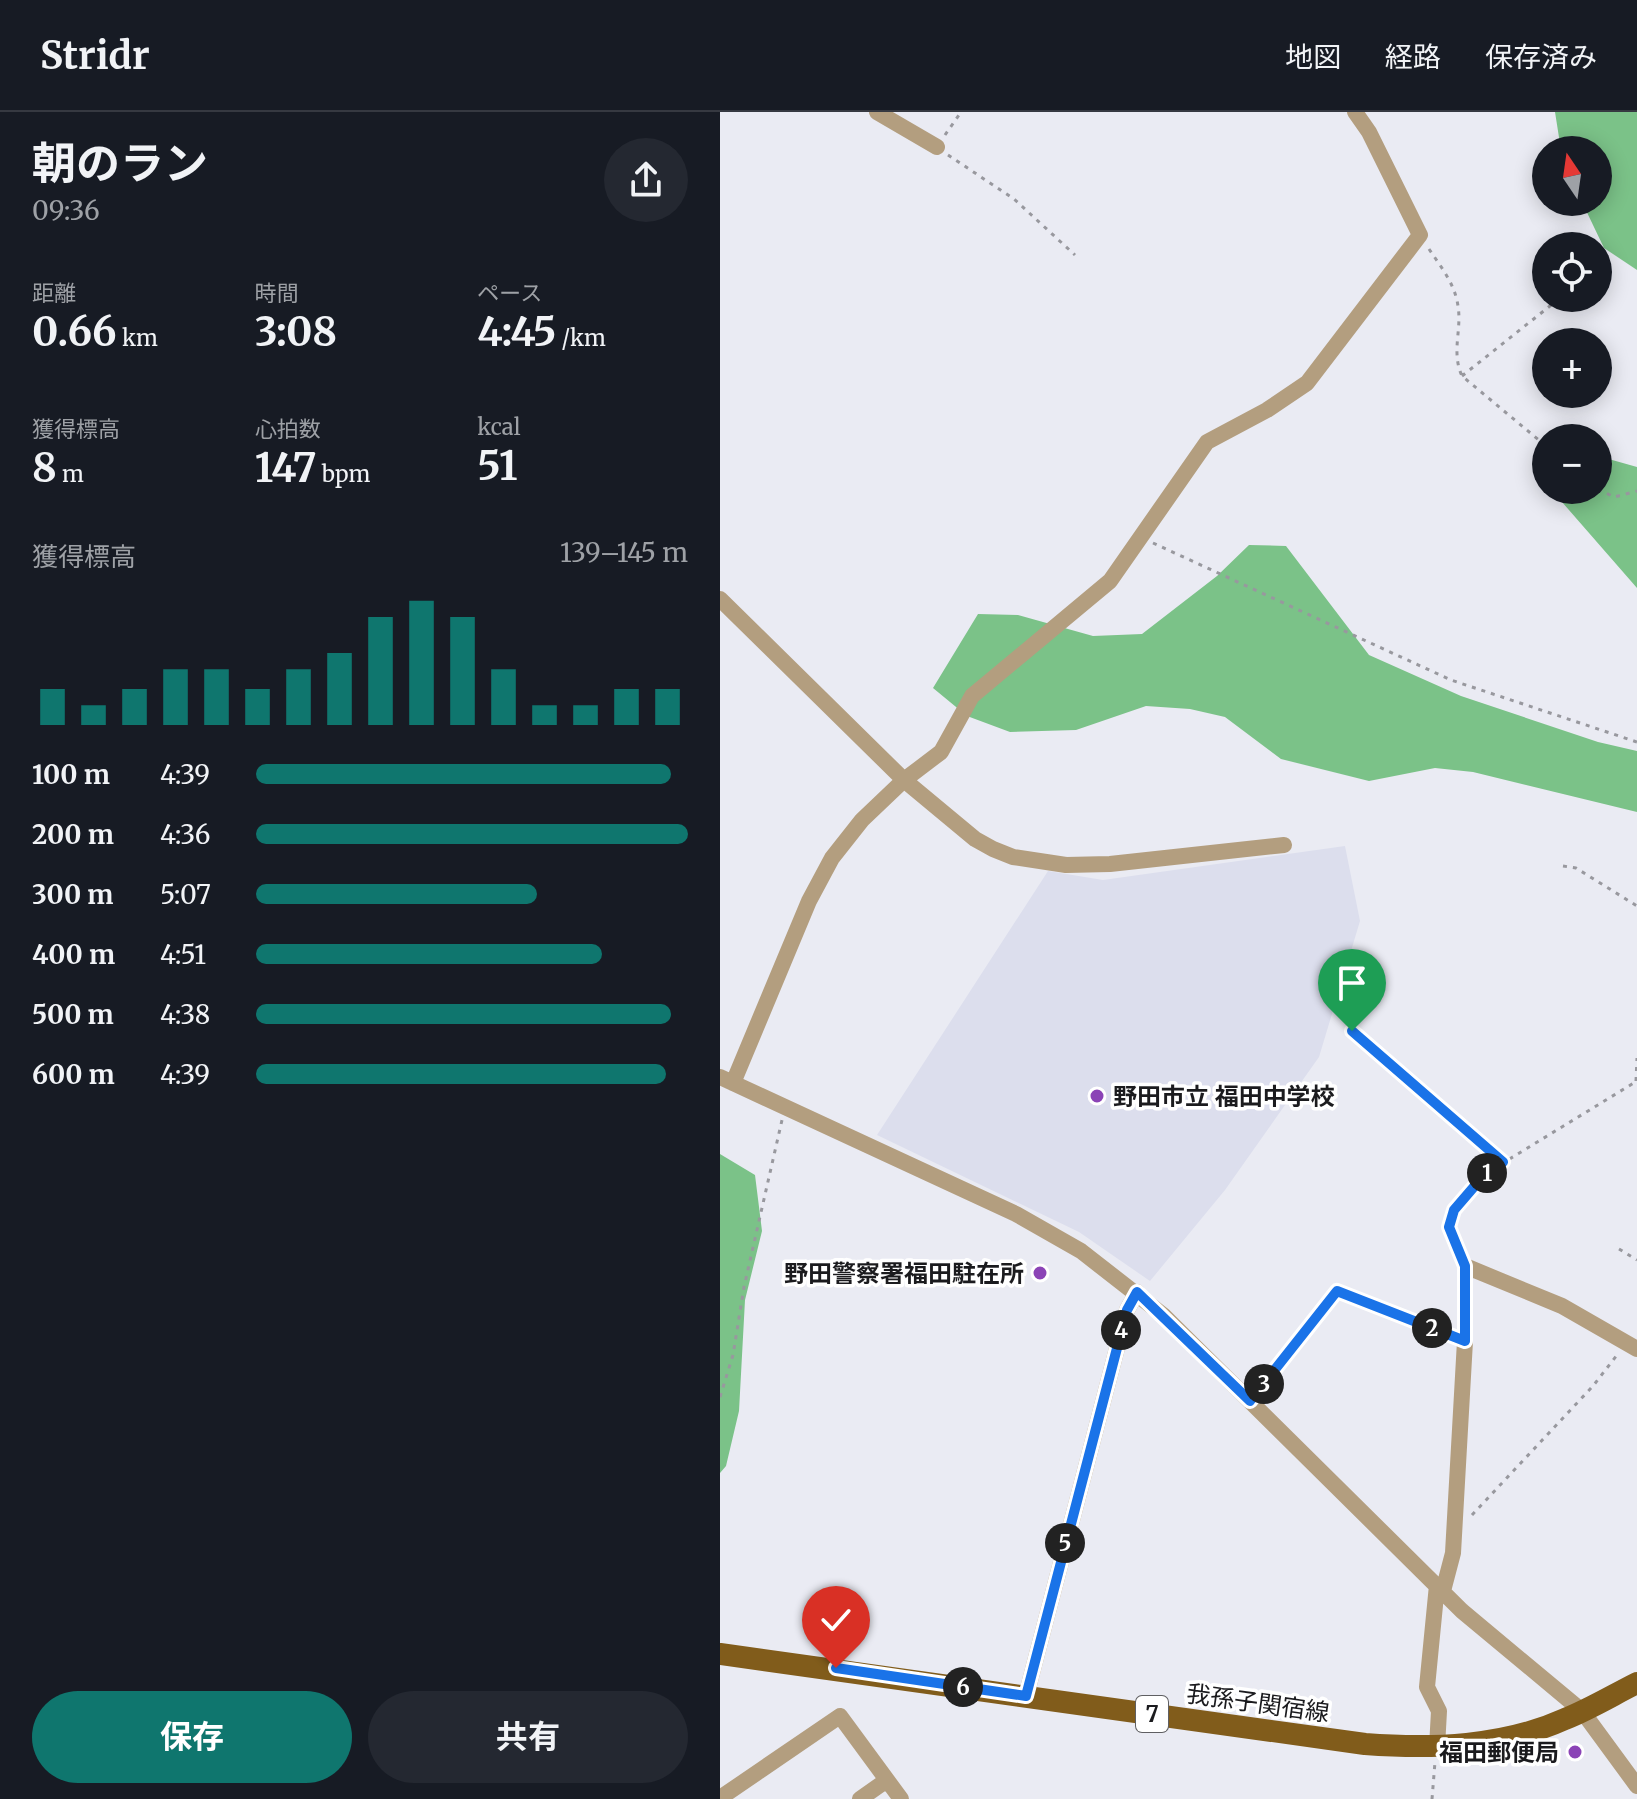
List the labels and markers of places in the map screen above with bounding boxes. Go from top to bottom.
pin [1318,949,1386,1031]
place label: 野田市立 福田中学校 [1113,1081,1335,1112]
marker: 野田市立 福田中学校 [1088,1087,1106,1105]
pin: 1 [1467,1153,1507,1193]
place label: 野田警察署福田駐在所 [784,1258,1024,1289]
marker: 野田警察署福田駐在所 [1031,1264,1049,1282]
pin: 2 [1412,1308,1452,1348]
pin: 4 [1101,1310,1141,1350]
pin: 3 [1244,1364,1284,1404]
pin: 5 [1045,1523,1085,1563]
pin [802,1586,870,1668]
pin: 6 [943,1667,983,1707]
place label: 福田郵便局 [1439,1737,1559,1768]
marker: 福田郵便局 [1566,1743,1584,1761]

